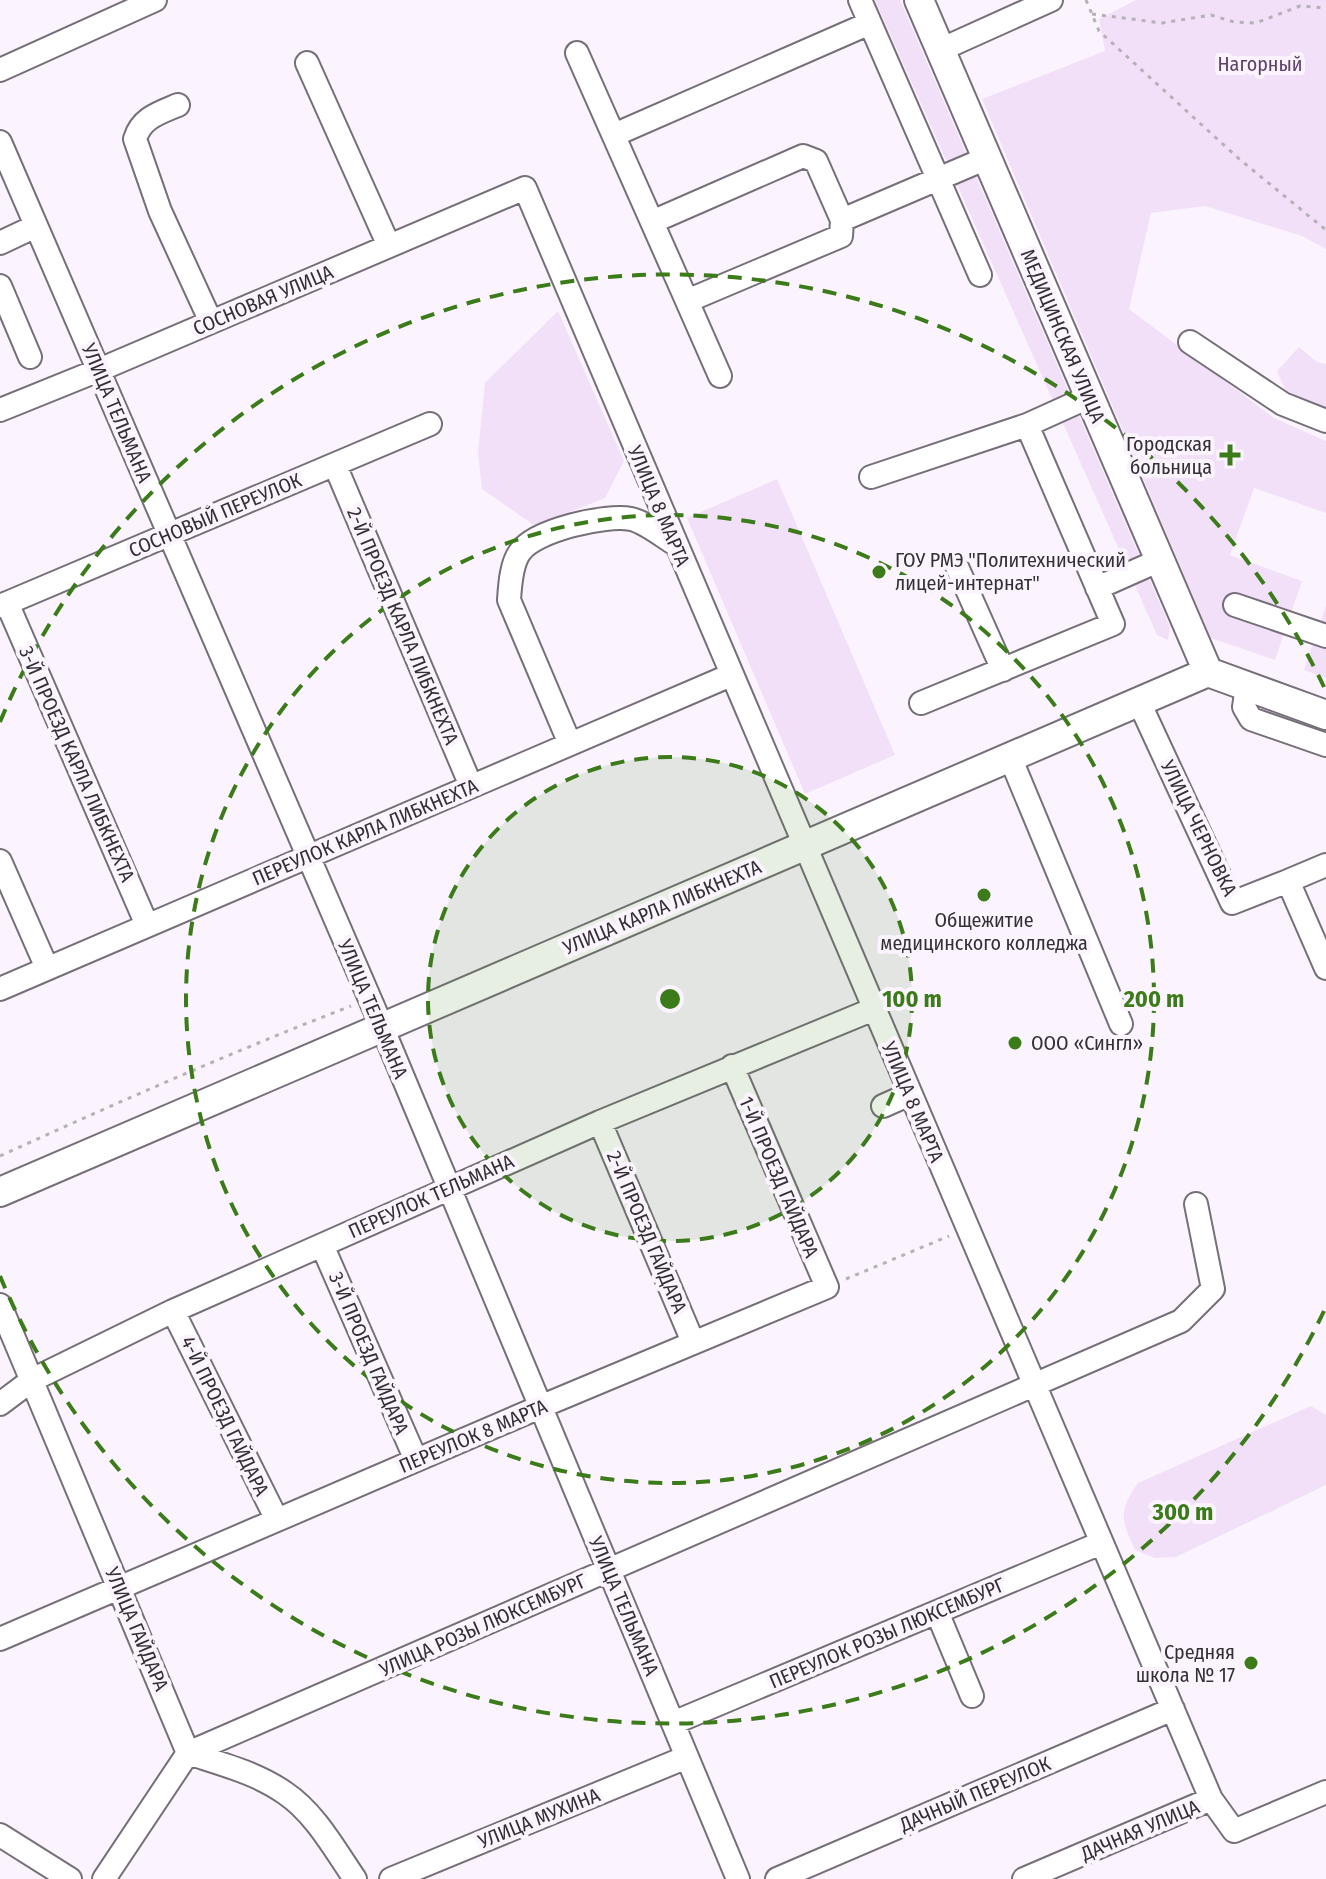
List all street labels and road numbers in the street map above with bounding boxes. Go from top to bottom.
street label: МЕДИЦИНСКАЯ УЛИЦА [1016,246,1111,427]
street label: СОСНОВАЯ УЛИЦА [189,259,337,340]
street label: УЛИЦА ТЕЛЬМАНА [77,339,157,487]
street label: УЛИЦА 8 МАРТА [622,441,695,570]
street label: СОСНОВЫЙ ПЕРЕУЛОК [125,468,305,562]
street label: 2-Й ПРОЕЗД КАРЛА ЛИБКНЕХТА [342,504,464,749]
street label: 3-Й ПРОЕЗД КАРЛА ЛИБКНЕХТА [14,643,140,886]
street label: УЛИЦА ЧЕРНОВКА [1155,755,1242,900]
street label: ПЕРЕУЛОК КАРЛА ЛИБКНЕХТА [249,773,482,890]
street label: УЛИЦА КАРЛА ЛИБКНЕХТА [558,854,765,960]
street label: УЛИЦА ТЕЛЬМАНА [333,935,413,1083]
street label: УЛИЦА 8 МАРТА [876,1037,949,1166]
street label: 1-Й ПРОЕЗД ГАЙДАРА [734,1093,824,1262]
street label: 2-Й ПРОЕЗД ГАЙДАРА [602,1147,692,1317]
street label: ПЕРЕУЛОК ТЕЛЬМАНА [345,1149,518,1243]
street label: 3-Й ПРОЕЗД ГАЙДАРА [324,1268,414,1438]
street label: 4-Й ПРОЕЗД ГАЙДАРА [176,1332,274,1500]
street label: ПЕРЕУЛОК 8 МАРТА [395,1394,551,1478]
street label: УЛИЦА ТЕЛЬМАНА [584,1532,664,1680]
street label: УЛИЦА ГАЙДАРА [100,1563,174,1695]
street label: УЛИЦА РОЗЫ ЛЮКСЕМБУРГ [375,1568,591,1682]
street label: ПЕРЕУЛОК РОЗЫ ЛЮКСЕМБУРГ [766,1572,1009,1694]
street label: ДАЧНЫЙ ПЕРЕУЛОК [895,1751,1054,1837]
street label: УЛИЦА МУХИНА [474,1783,604,1854]
street label: ДАЧНАЯ УЛИЦА [1076,1794,1203,1866]

